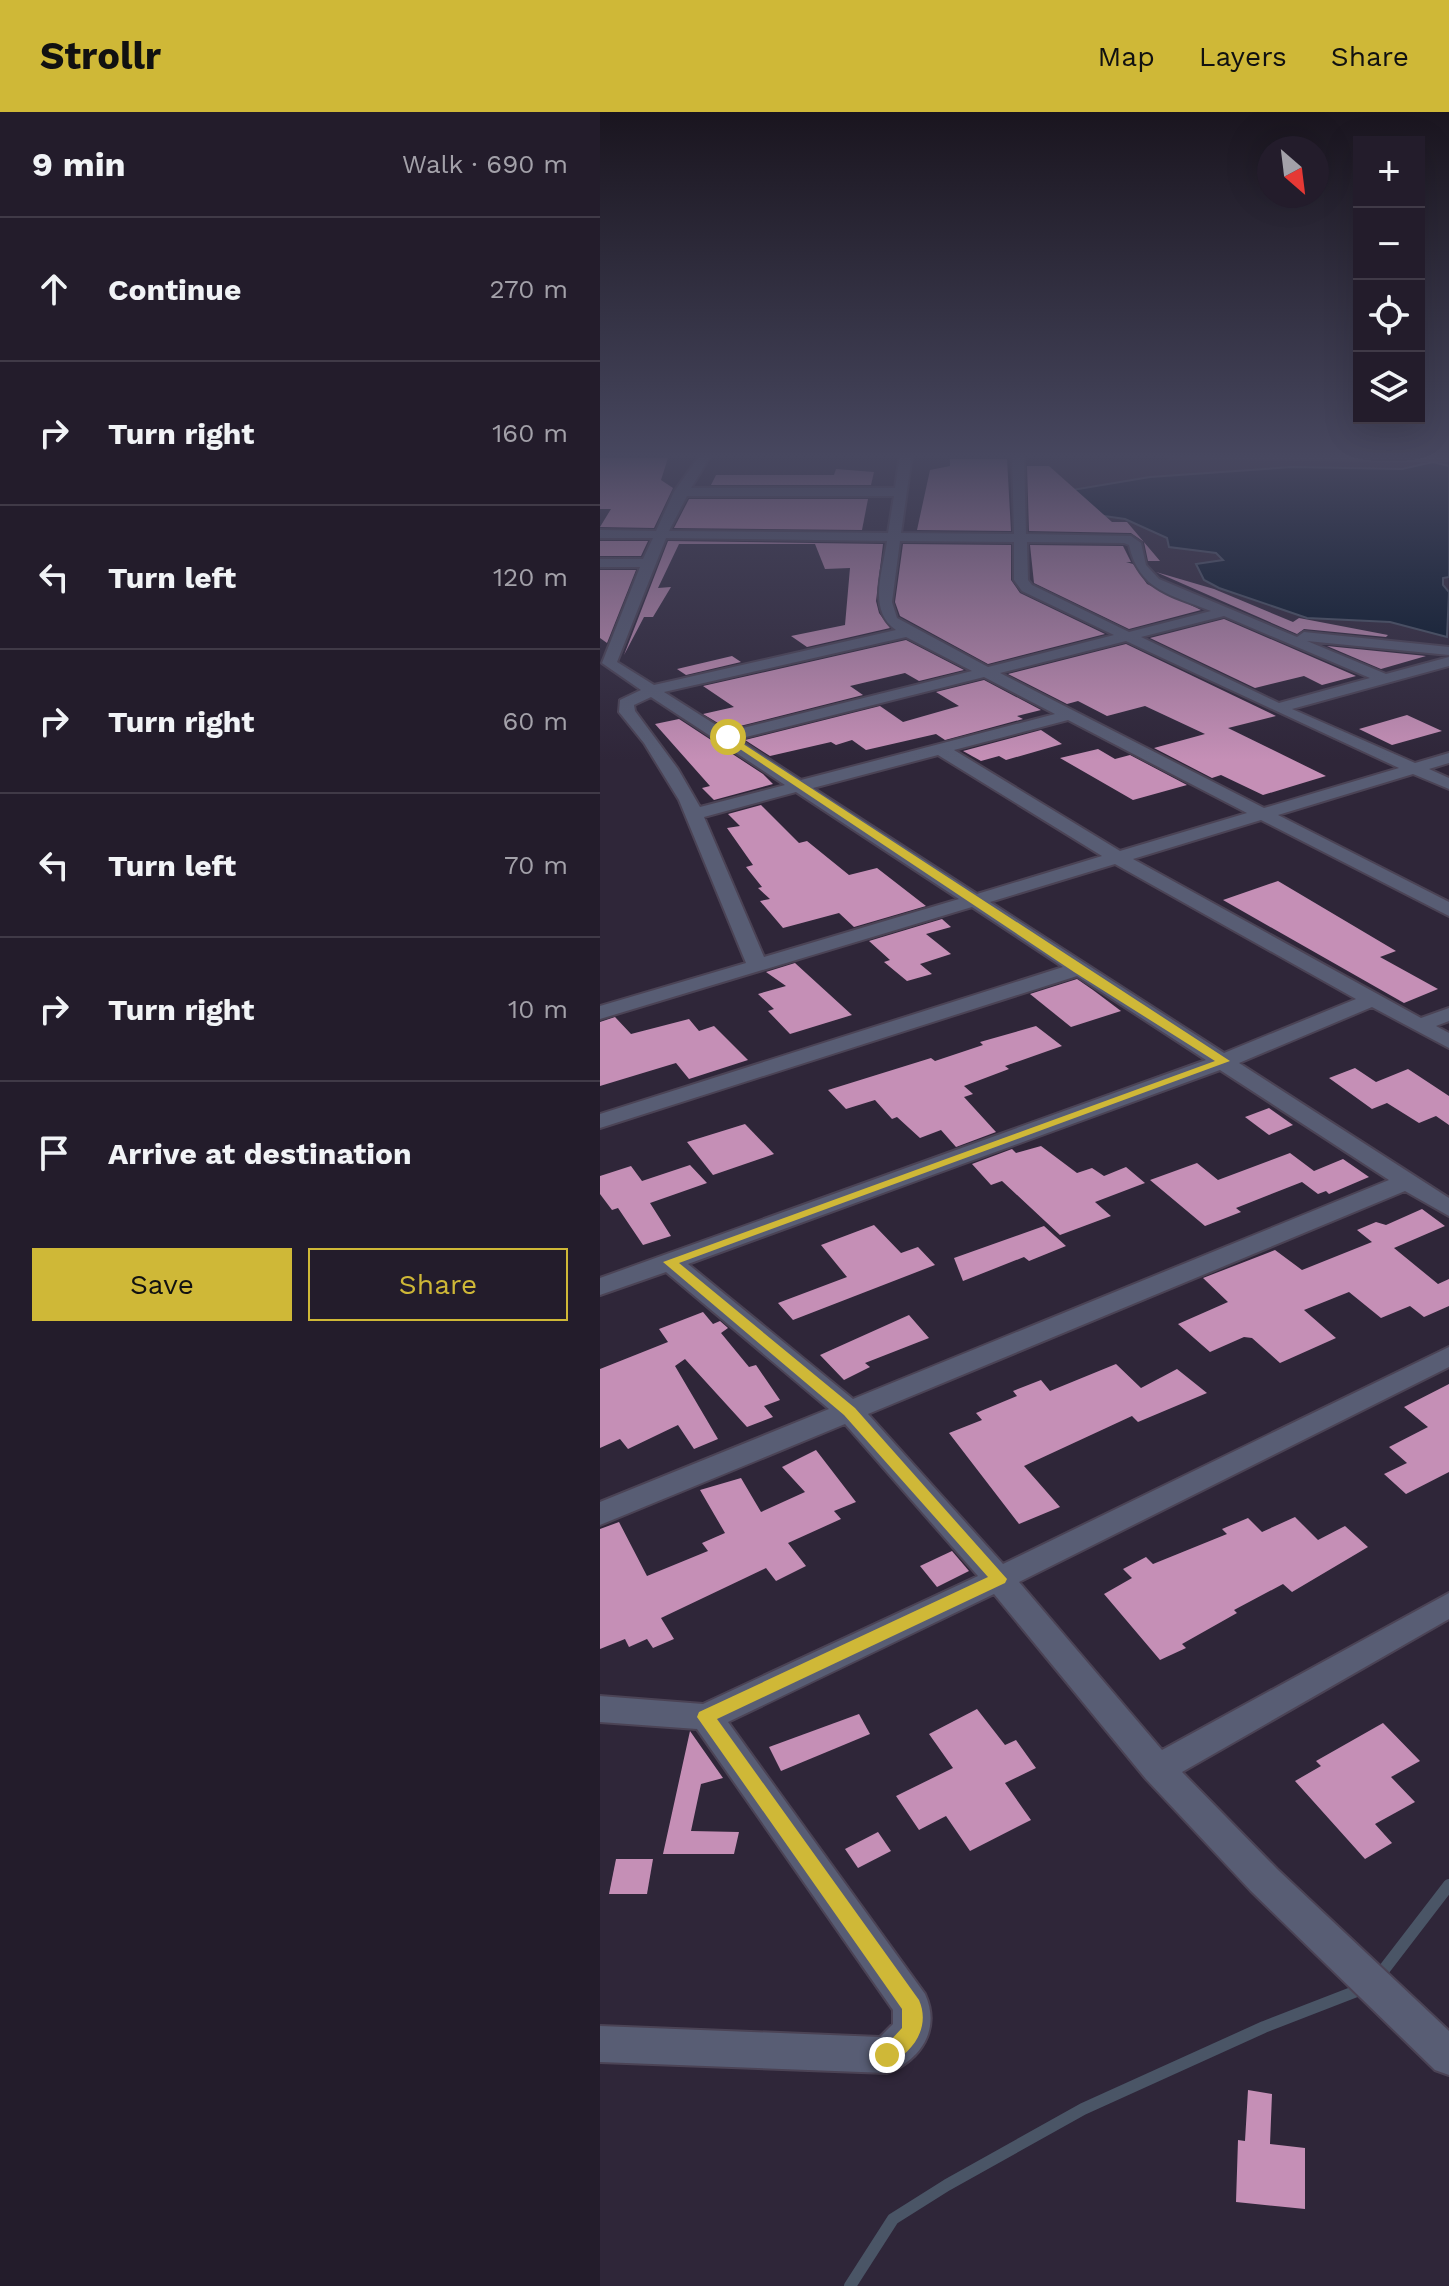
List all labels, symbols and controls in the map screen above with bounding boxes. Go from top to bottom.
text: Strollr [40,34,161,78]
text: Map [1098,40,1155,73]
text: Layers [1199,40,1287,73]
text: Share [1331,40,1409,73]
north arrow [1257,136,1329,208]
map controls [1353,136,1425,424]
button: + [1353,136,1425,208]
text: 9 min [32,144,126,184]
text: Walk · 690 m [402,149,568,179]
button: − [1353,208,1425,280]
icon: ahead [32,267,76,311]
text: Continue [108,272,241,307]
text: 270 m [489,274,568,304]
button: locate [1353,280,1425,352]
button: layers [1353,352,1425,424]
icon: right [32,411,76,455]
text: Turn right [108,416,254,451]
text: 160 m [492,418,568,448]
icon: left [32,555,76,599]
text: Turn left [108,560,236,595]
text: 120 m [493,562,568,592]
icon: right [32,699,76,743]
text: Turn right [108,704,254,739]
text: 60 m [502,706,568,736]
route start [710,719,746,755]
icon: left [32,843,76,887]
text: Turn left [108,848,236,883]
text: 70 m [504,850,568,880]
icon: right [32,987,76,1031]
text: Turn right [108,992,254,1027]
text: 10 m [508,994,568,1024]
icon: arrive [32,1131,76,1175]
text: Arrive at destination [108,1136,412,1171]
button: Save [32,1248,292,1321]
button: Share [308,1248,568,1321]
route end [869,2037,905,2073]

